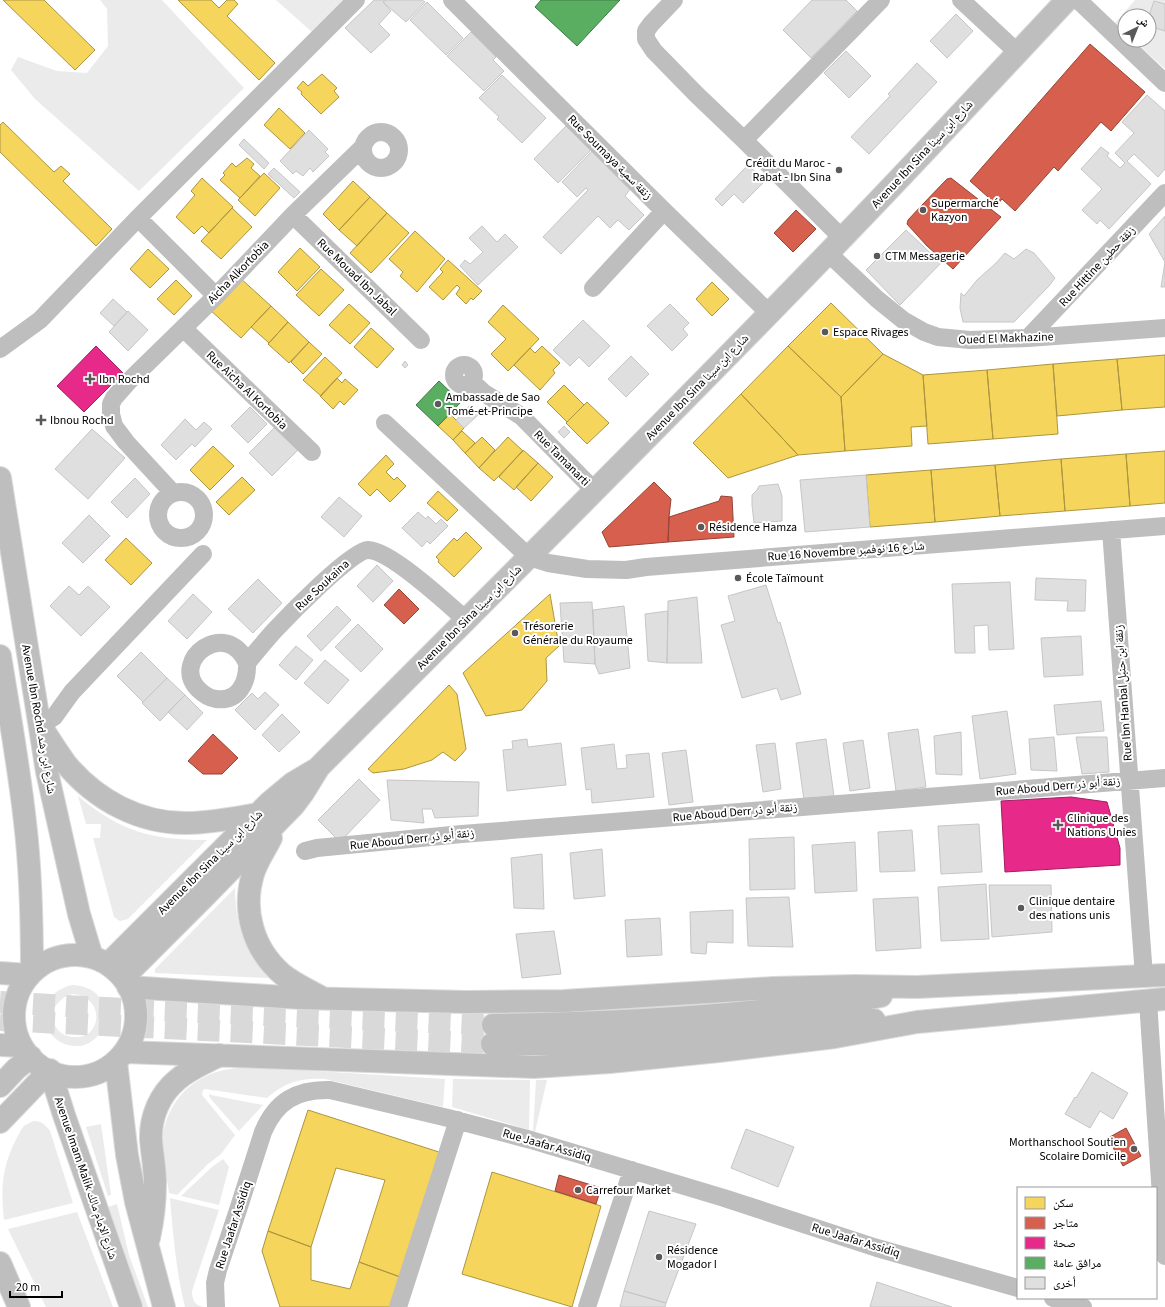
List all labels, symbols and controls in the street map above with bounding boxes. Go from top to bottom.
north arrow [1117,8,1157,48]
text: ش [1134,12,1153,31]
street label: Avenue Ibn Sina شارع ابن سينا [868,97,977,212]
street label: Rue Soumaya زنقة سمية [563,111,656,204]
place label: Crédit du Maroc - Rabat - Ibn Sina [746,155,831,186]
marker: Crédit du Maroc - Rabat - Ibn Sina [834,165,844,175]
place label: Supermarché Kazyon [931,195,999,226]
marker: Supermarché Kazyon [918,205,928,215]
street label: Rue Hittine زنقة حطين [1055,222,1140,311]
street label: Rue Mouad Ibn Jabal [313,235,400,320]
street label: Aicha Alkortobia [204,237,273,308]
place label: CTM Messagerie [885,248,965,265]
marker: CTM Messagerie [872,251,882,261]
place label: Espace Rivages [833,324,909,341]
marker: Espace Rivages [820,327,830,337]
street label: Oued El Makhazine [958,328,1054,349]
street label: Avenue Ibn Sina شارع ابن سينا [642,330,753,444]
street label: Rue Aicha Al Kortobia [202,347,291,434]
place label: Ibn Rochd [99,371,150,388]
marker: Ibn Rochd [84,373,96,385]
place label: Ambassade de Sao Tomé-et-Principe [446,389,540,420]
marker: Ambassade de Sao Tomé-et-Principe [433,399,443,409]
place label: Ibnou Rochd [50,412,114,429]
marker: Ibnou Rochd [35,414,47,426]
street label: Rue Tamanarti [530,426,594,490]
place label: Résidence Hamza [709,519,797,536]
marker: Résidence Hamza [696,522,706,532]
street label: Rue 16 Novembre شارع 16 نوفمبر [767,538,925,565]
street label: Rue Soukaina [291,556,353,615]
street label: Avenue Ibn Sina شارع ابن سينا [413,561,526,674]
place label: École Taïmount [746,570,824,587]
marker: École Taïmount [733,573,743,583]
place label: Trésorerie Générale du Royaume [523,618,633,649]
street label: Rue Ibn Hanbal زنقة ابن حنبل [1110,624,1137,762]
marker: Trésorerie Générale du Royaume [510,628,520,638]
street label: Avenue Ibn Rochd شارع ابن رشد [17,643,60,795]
street label: Rue Aboud Derr زنقة أبو ذر [995,773,1121,800]
street label: Rue Aboud Derr زنقة أبو ذر [672,799,798,826]
street label: Avenue Ibn Sina شارع ابن سينا [154,806,267,919]
place label: Clinique des Nations Unies [1067,810,1136,841]
marker: Clinique des Nations Unies [1052,819,1064,831]
street label: Rue Aboud Derr زنقة أبو ذر [349,824,476,854]
place label: Clinique dentaire des nations unis [1029,893,1115,924]
marker: Clinique dentaire des nations unis [1016,903,1026,913]
street label: Avenue Imam Malik شارع الإمام مالك [50,1095,121,1262]
street label: Rue Jaafar Assidiq [501,1125,593,1166]
place label: Morthanschool Soutien Scolaire Domicile [1009,1134,1126,1165]
marker: Morthanschool Soutien Scolaire Domicile [1129,1144,1139,1154]
street label: Rue Jaafar Assidiq [211,1179,256,1271]
place label: Carrefour Market [586,1182,671,1199]
marker: Carrefour Market [573,1185,583,1195]
legend [1017,1187,1157,1299]
text: سكن [1053,1195,1074,1212]
text: متاجر [1052,1215,1078,1232]
street label: Rue Jaafar Assidiq [810,1219,902,1262]
text: صحة [1053,1235,1076,1252]
place label: Résidence Mogador I [667,1242,718,1273]
marker: Résidence Mogador I [654,1252,664,1262]
text: مرافق عامة [1053,1255,1101,1272]
scale bar [10,1273,62,1299]
text: أخرى [1053,1275,1076,1292]
text: 20 m [16,1279,40,1296]

